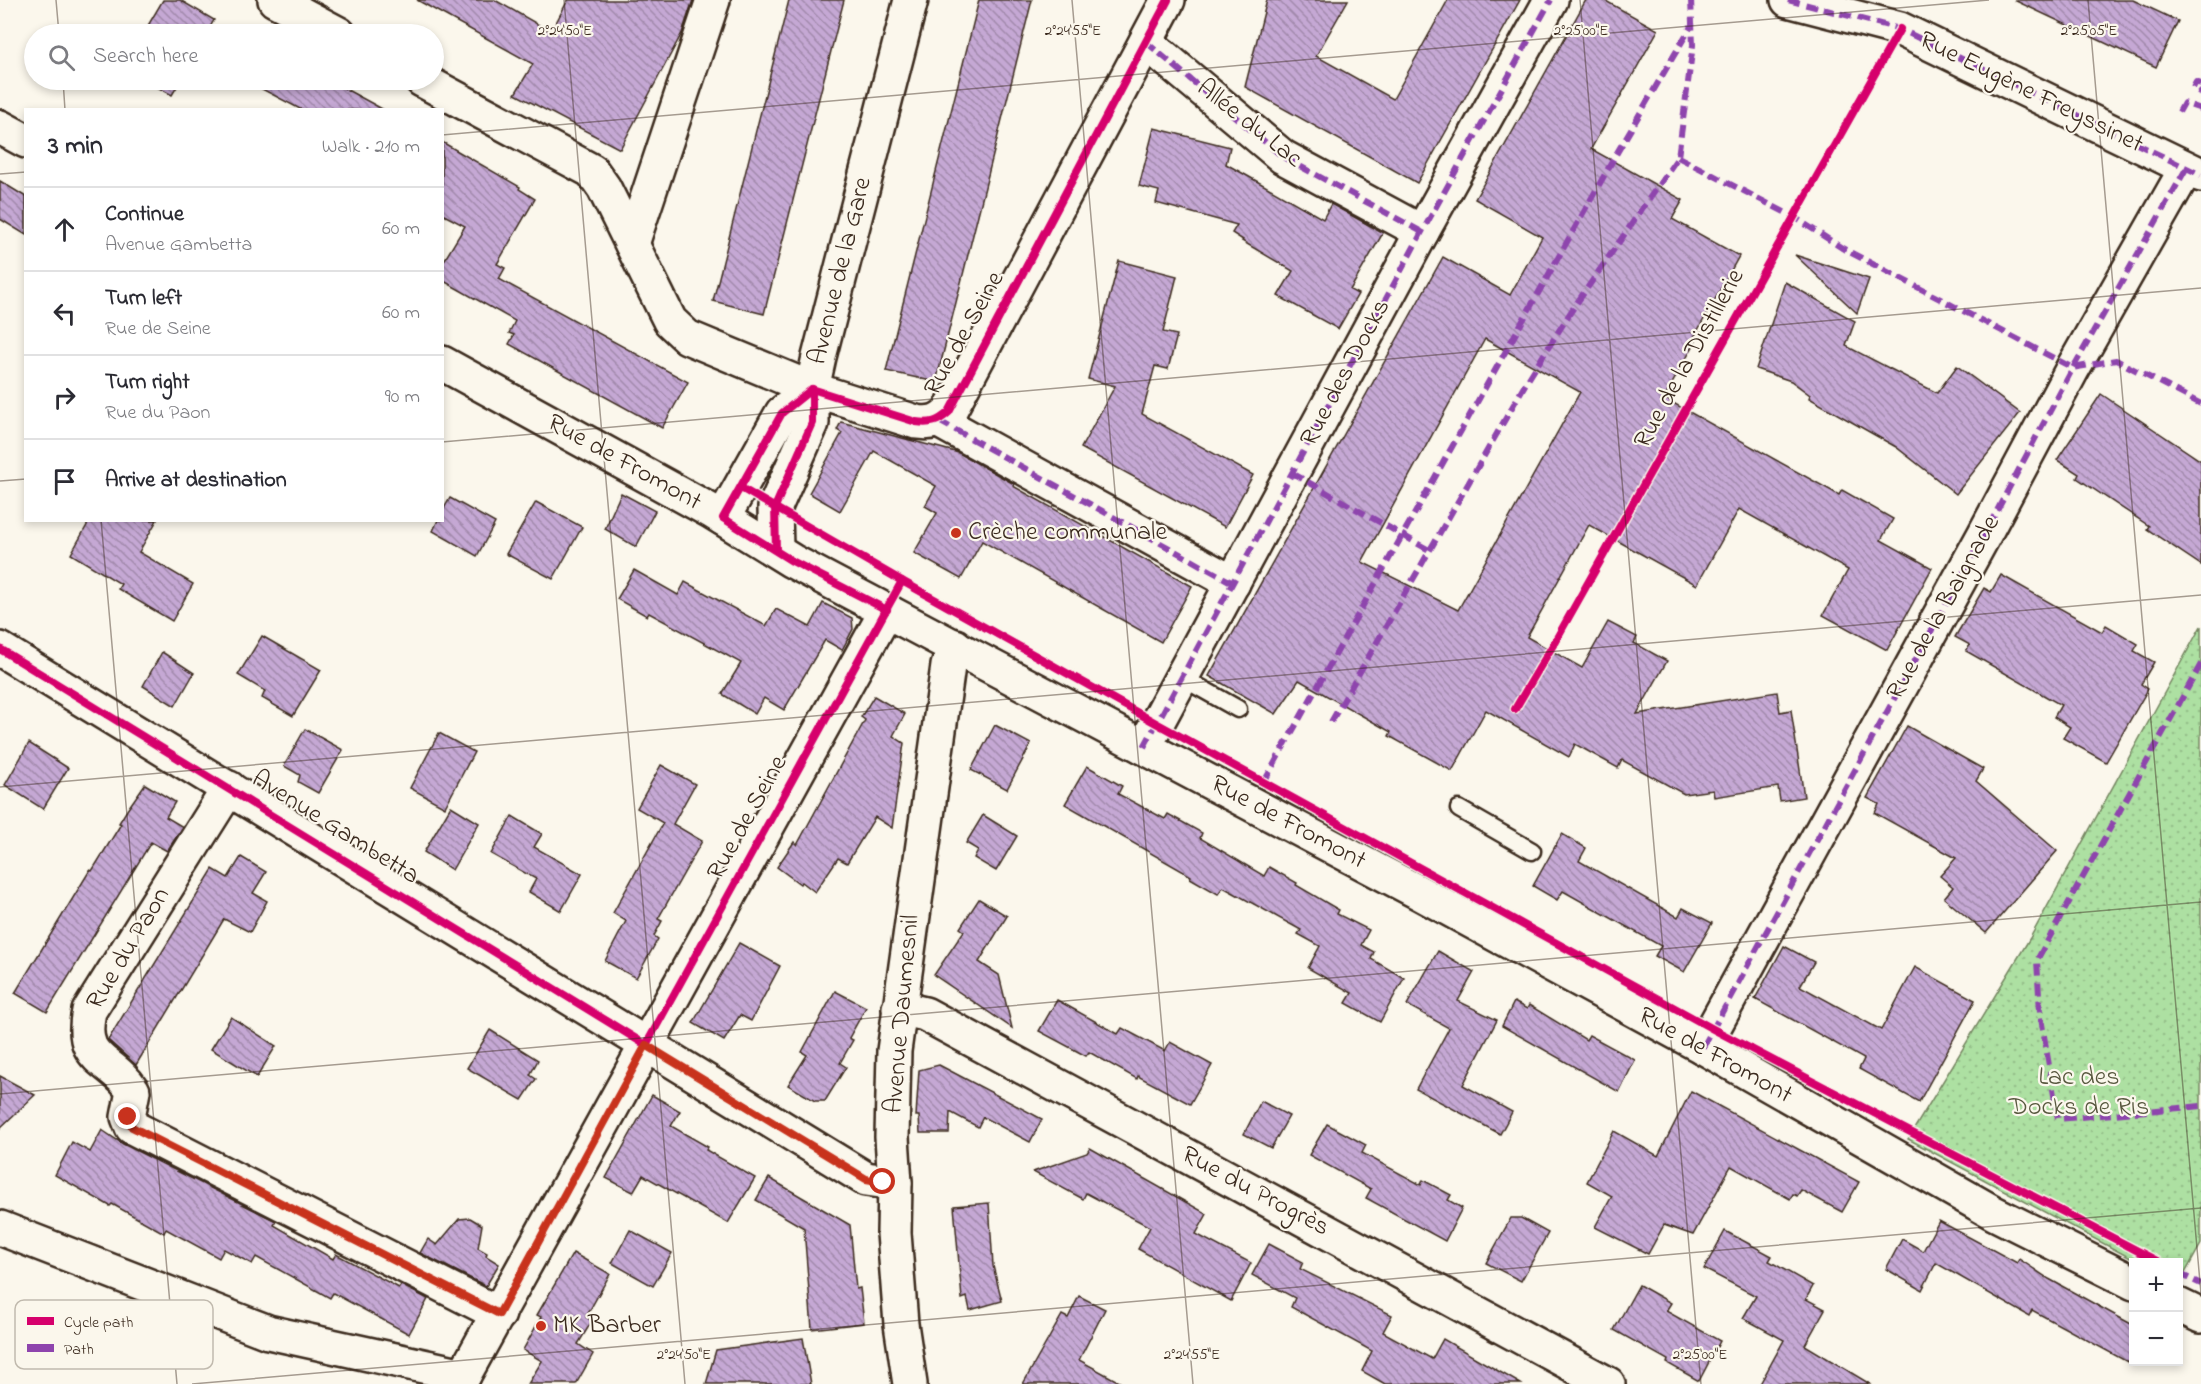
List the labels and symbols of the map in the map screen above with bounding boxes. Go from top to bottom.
text: 2°24'50"E [538,20,592,42]
text: 2°24'55"E [1045,20,1101,42]
text: 2°25'00"E [1554,20,1608,42]
text: 2°25'05"E [2061,20,2117,42]
street label: Rue Eugène Freyssinet [1912,22,2150,164]
street label: Allée du Lac [1188,70,1311,178]
street label: Avenue de la Gare [799,173,883,369]
street label: Rue de la Distillerie [1625,262,1755,456]
street label: Rue de Seine [915,264,1015,403]
street label: Rue des Docks [1291,293,1401,453]
street label: Rue de Fromont [540,405,709,521]
street label: Rue de la Baignade [1877,508,2011,707]
place label: Crèche communale [968,514,1167,552]
marker: Crèche communale [949,526,963,540]
street label: Rue de Seine [698,748,798,887]
street label: Avenue Gambetta [244,761,426,895]
street label: Rue de Fromont [1203,766,1373,880]
street label: Rue du Paon [77,880,181,1018]
street label: Avenue Daumesnil [875,913,931,1115]
street label: Rue de Fromont [1631,998,1800,1114]
park label: Lac des Docks de Ris [2008,1059,2149,1127]
route end [114,1103,140,1129]
street label: Rue du Progrès [1174,1137,1336,1247]
route start [869,1168,895,1194]
legend [15,1300,213,1369]
place label: MK Barber [553,1307,662,1345]
text: Cycle path [64,1311,133,1335]
marker: MK Barber [534,1319,548,1333]
text: Path [64,1338,94,1362]
text: 2°24'50"E [657,1344,711,1366]
text: 2°24'55"E [1164,1344,1220,1366]
text: 2°25'00"E [1673,1344,1727,1366]

